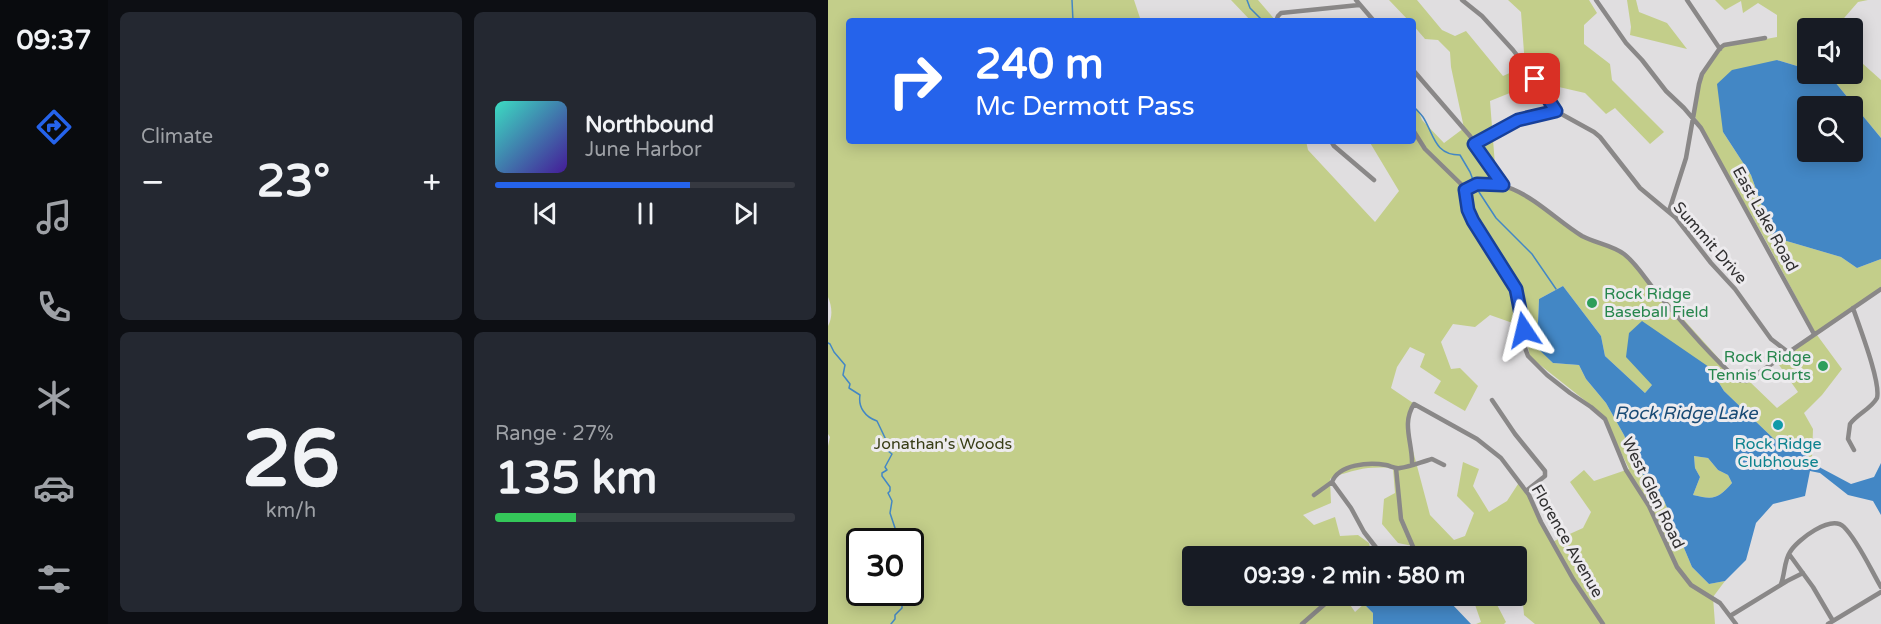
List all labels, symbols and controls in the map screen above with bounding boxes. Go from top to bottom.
map controls [1797,18,1863,162]
button: sound [1797,18,1863,84]
text: 09:37 [17,24,91,57]
text: 240 m [975,39,1104,90]
icon: right [876,42,954,120]
pin [1509,53,1560,104]
icon: arrive [1518,62,1551,95]
text: Mc Dermott Pass [975,90,1195,123]
button: search [1797,96,1863,162]
icon: directions [33,106,75,148]
text: Northbound [585,112,714,138]
text: Climate [141,125,213,149]
text: June Harbor [585,138,702,162]
text: 23° [257,155,330,209]
text: − [141,163,165,202]
text: + [422,163,441,202]
street label: East Lake Road [1728,163,1802,275]
icon: music [33,196,75,238]
icon: previous [529,197,562,230]
icon: pause [629,197,662,230]
icon: next [729,197,762,230]
street label: Summit Drive [1669,198,1751,288]
place label: Rock Ridge Baseball Field [1604,284,1709,322]
icon: phone [33,286,75,328]
marker: Rock Ridge Baseball Field [1585,296,1599,310]
position arrow [1492,298,1556,362]
place label: Rock Ridge Tennis Courts [1708,347,1811,385]
marker: Rock Ridge Tennis Courts [1816,359,1830,373]
icon: climate [33,377,75,419]
water label: Rock Ridge Lake [1614,402,1758,424]
text: 26 [242,413,340,507]
marker: Rock Ridge Clubhouse [1771,418,1785,432]
text: Range · 27% [495,422,614,446]
park label: Jonathan's Woods [874,434,1012,454]
street label: West Glen Road [1617,434,1689,552]
place label: Rock Ridge Clubhouse [1734,434,1822,472]
text: 135 km [495,452,657,506]
icon: car [33,467,75,509]
street label: Florence Avenue [1527,481,1607,601]
text: km/h [266,499,316,523]
speed limit sign: 30 [846,528,924,606]
icon: filters [33,558,75,600]
text: 09:39 · 2 min · 580 m [1244,563,1465,589]

